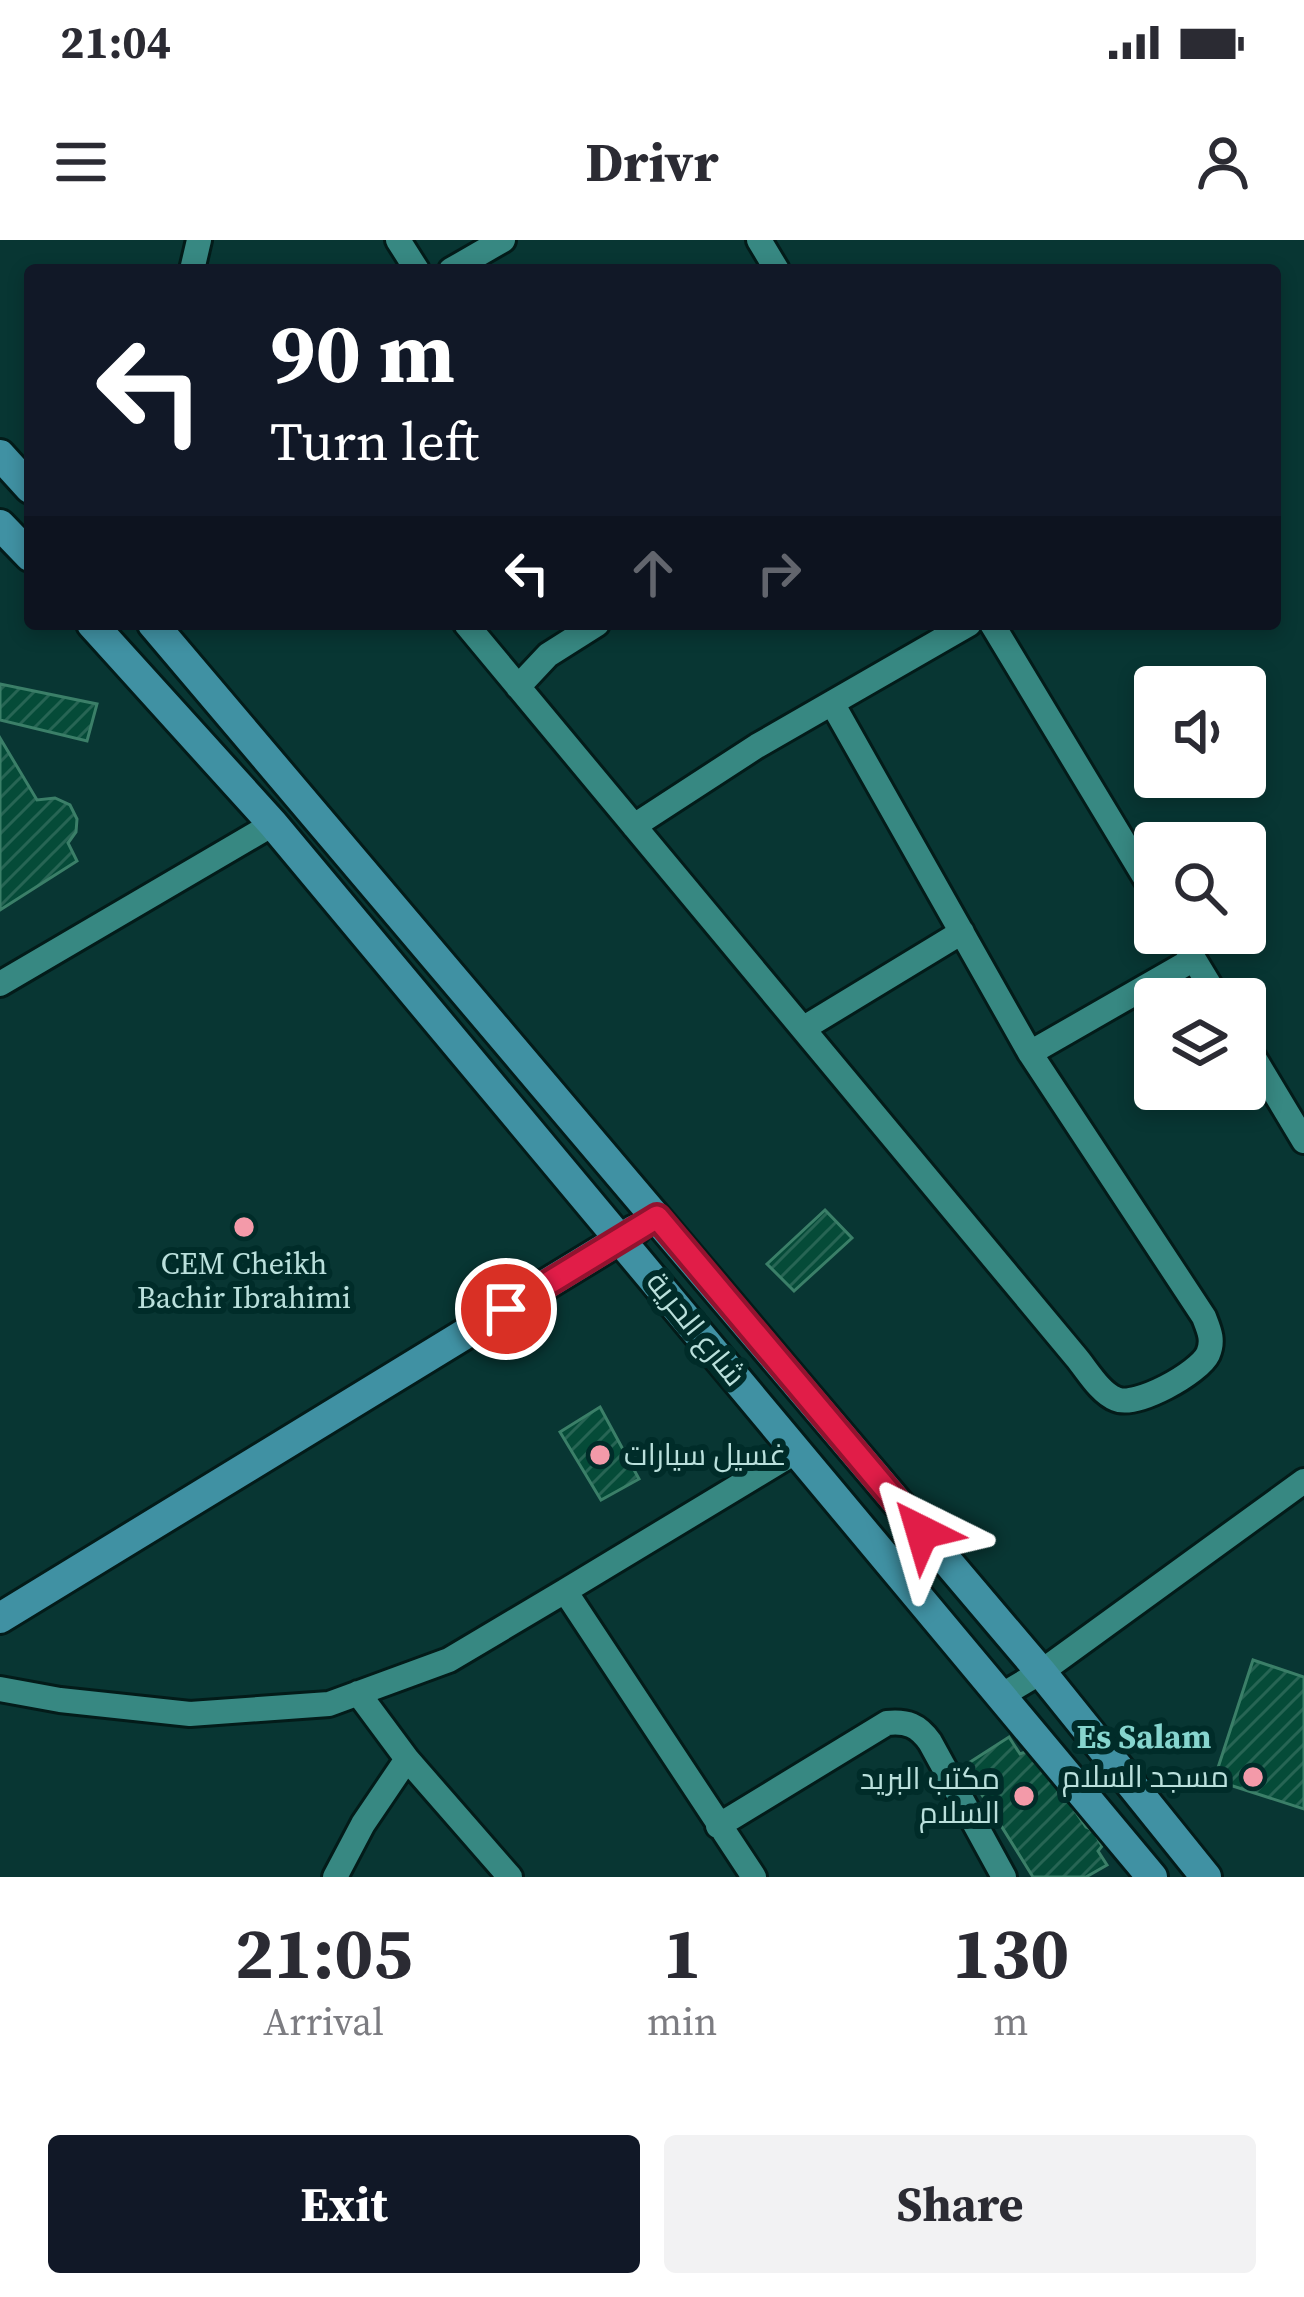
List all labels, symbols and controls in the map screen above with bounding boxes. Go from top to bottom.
text: 21:04 [60,11,171,73]
text: Drivr [585,125,719,199]
icon: menu [48,129,114,195]
icon: person [1190,129,1256,195]
text: 90 m [270,295,455,410]
icon: left [72,312,228,468]
text: Turn left [270,404,479,478]
icon: left [494,540,560,606]
icon: ahead [620,540,686,606]
icon: right [746,540,812,606]
map controls [1134,666,1266,1110]
button: sound [1134,666,1266,798]
button: search [1134,822,1266,954]
button: layers [1134,978,1266,1110]
marker: CEM Cheikh Bachir Ibrahimi [231,1214,257,1240]
place label: CEM Cheikh Bachir Ibrahimi [137,1243,351,1318]
pin [455,1258,557,1360]
street label: شارع الحرية [638,1263,755,1395]
icon: arrive [473,1276,539,1342]
place label: غسيل سيارات [624,1434,786,1475]
marker: غسيل سيارات [587,1442,613,1468]
position arrow [859,1469,985,1595]
district label: Es Salam [1077,1714,1211,1759]
place label: مسجد السلام [1062,1756,1229,1797]
place label: مكتب البريد السلام [860,1758,1000,1833]
marker: مسجد السلام [1240,1764,1266,1790]
marker: مكتب البريد السلام [1011,1783,1037,1809]
text: 21:05 [235,1903,412,2002]
text: 1 [663,1903,702,2002]
text: 130 [952,1903,1069,2002]
text: Arrival [263,1995,384,2048]
text: min [647,1995,718,2048]
text: m [993,1995,1028,2048]
button: Exit [48,2135,640,2273]
button: Share [664,2135,1256,2273]

